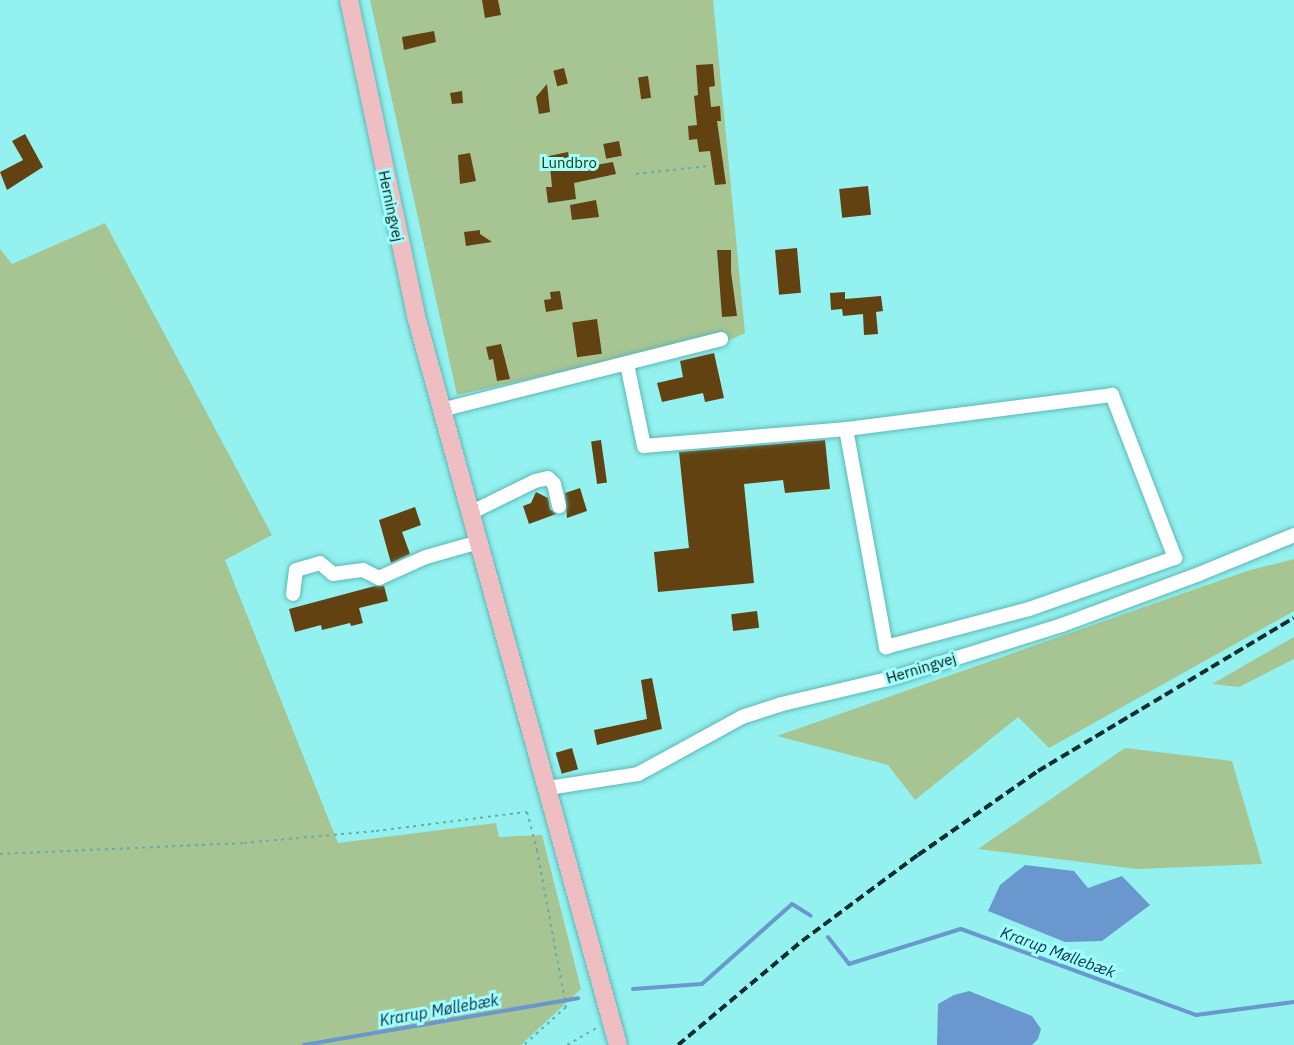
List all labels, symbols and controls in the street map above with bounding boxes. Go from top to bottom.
park label: Lundbro [541,154,597,172]
street label: Herningvej [375,169,407,243]
street label: Herningvej [884,649,958,687]
water label: Krarup Møllebæk [998,922,1118,982]
water label: Krarup Møllebæk [378,990,500,1030]

